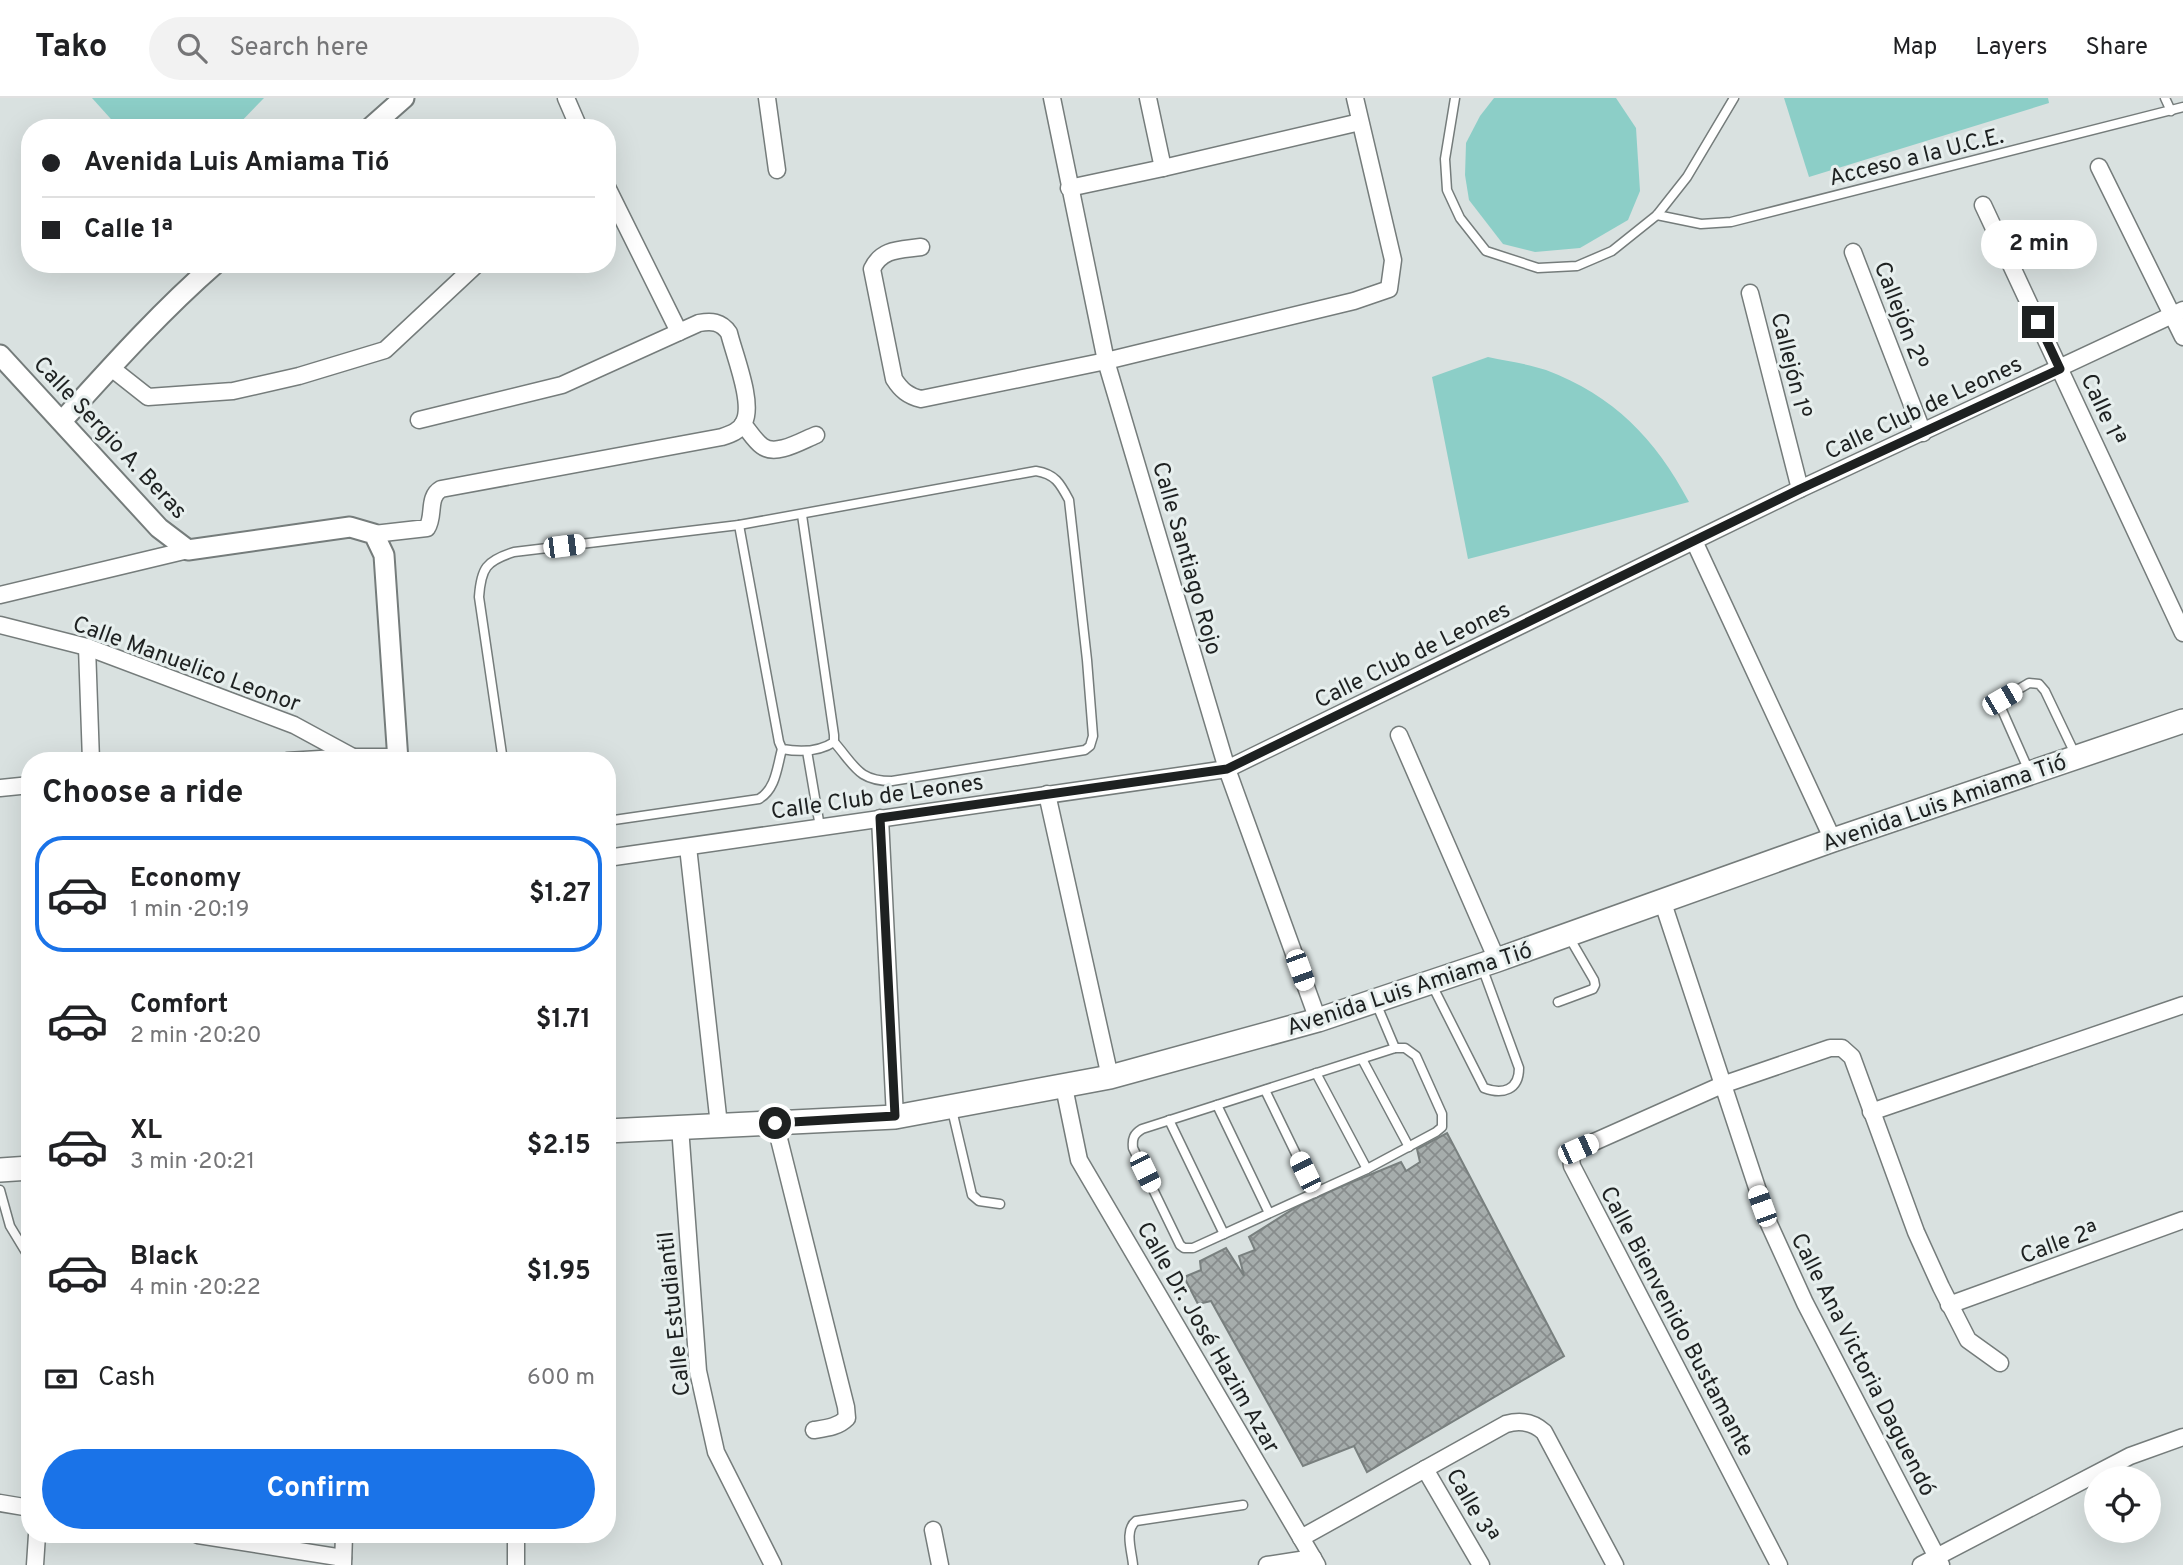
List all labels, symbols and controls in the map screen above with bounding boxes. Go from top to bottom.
search box [149,17,639,80]
text: Tako [35,27,107,69]
icon: search [173,29,211,67]
text: Search here [229,32,368,65]
text: Map [1892,33,1937,63]
text: Layers [1975,33,2047,63]
text: Share [2085,33,2148,63]
street label: Acceso a la U.C.E. [1826,123,2007,194]
text: Avenida Luis Amiama Tió [84,147,389,180]
text: Calle 1ª [84,214,173,247]
callout: 2 min [1980,220,2096,270]
text: 2 min [2009,230,2069,259]
street label: Callejón 2º [1866,258,1933,374]
route end [2022,306,2054,338]
street label: Callejón 1º [1762,310,1817,421]
street label: Calle Sergio A. Beras [26,351,192,526]
street label: Calle Club de Leones [1821,351,2027,468]
street label: Calle 1ª [2073,370,2131,451]
street label: Calle Santiago Rojo [1144,459,1227,659]
car [542,533,587,559]
street label: Calle Club de Leones [1310,596,1516,716]
street label: Calle Manuelico Leonor [68,611,304,720]
car [1979,679,2026,719]
street label: Avenida Luis Amiama Tió [1819,749,2071,860]
street label: Calle Club de Leones [769,769,985,828]
text: Choose a ride [42,774,243,814]
icon: car [46,863,109,926]
text: Economy [130,863,241,896]
text: $1.27 [529,878,591,911]
text: 1 min · 20:19 [130,896,249,925]
street label: Avenida Luis Amiama Tió [1283,937,1536,1044]
car [1283,947,1318,993]
icon: car [46,989,109,1052]
text: Comfort [130,989,228,1022]
text: $1.71 [536,1004,591,1037]
text: 2 min · 20:20 [130,1022,261,1051]
route start [759,1107,791,1139]
icon: car [46,1115,109,1178]
text: XL [130,1115,162,1148]
text: $2.15 [527,1130,591,1163]
car [1555,1131,1602,1167]
text: 3 min · 20:21 [130,1148,255,1177]
car [1127,1149,1164,1195]
car [1287,1149,1324,1195]
street label: Calle Bienvenido Bustamante [1592,1182,1760,1462]
car [1745,1183,1780,1229]
street label: Calle Dr. José Hazim Azar [1129,1217,1285,1459]
street label: Calle 2ª [2017,1217,2103,1272]
street label: Calle Ana Victoria Daguendó [1783,1229,1941,1502]
street label: Calle Estudiantil [652,1230,699,1398]
icon: car [46,1241,109,1304]
text: Black [130,1241,199,1274]
text: $1.95 [527,1256,591,1289]
text: 4 min · 20:22 [130,1274,261,1303]
icon: cash [42,1360,80,1398]
text: Cash [98,1362,155,1395]
text: 600 m [527,1364,595,1393]
button: Confirm [42,1449,595,1529]
street label: Calle 3ª [1438,1464,1504,1549]
map controls [2084,1466,2161,1543]
button: locate [2084,1466,2161,1543]

